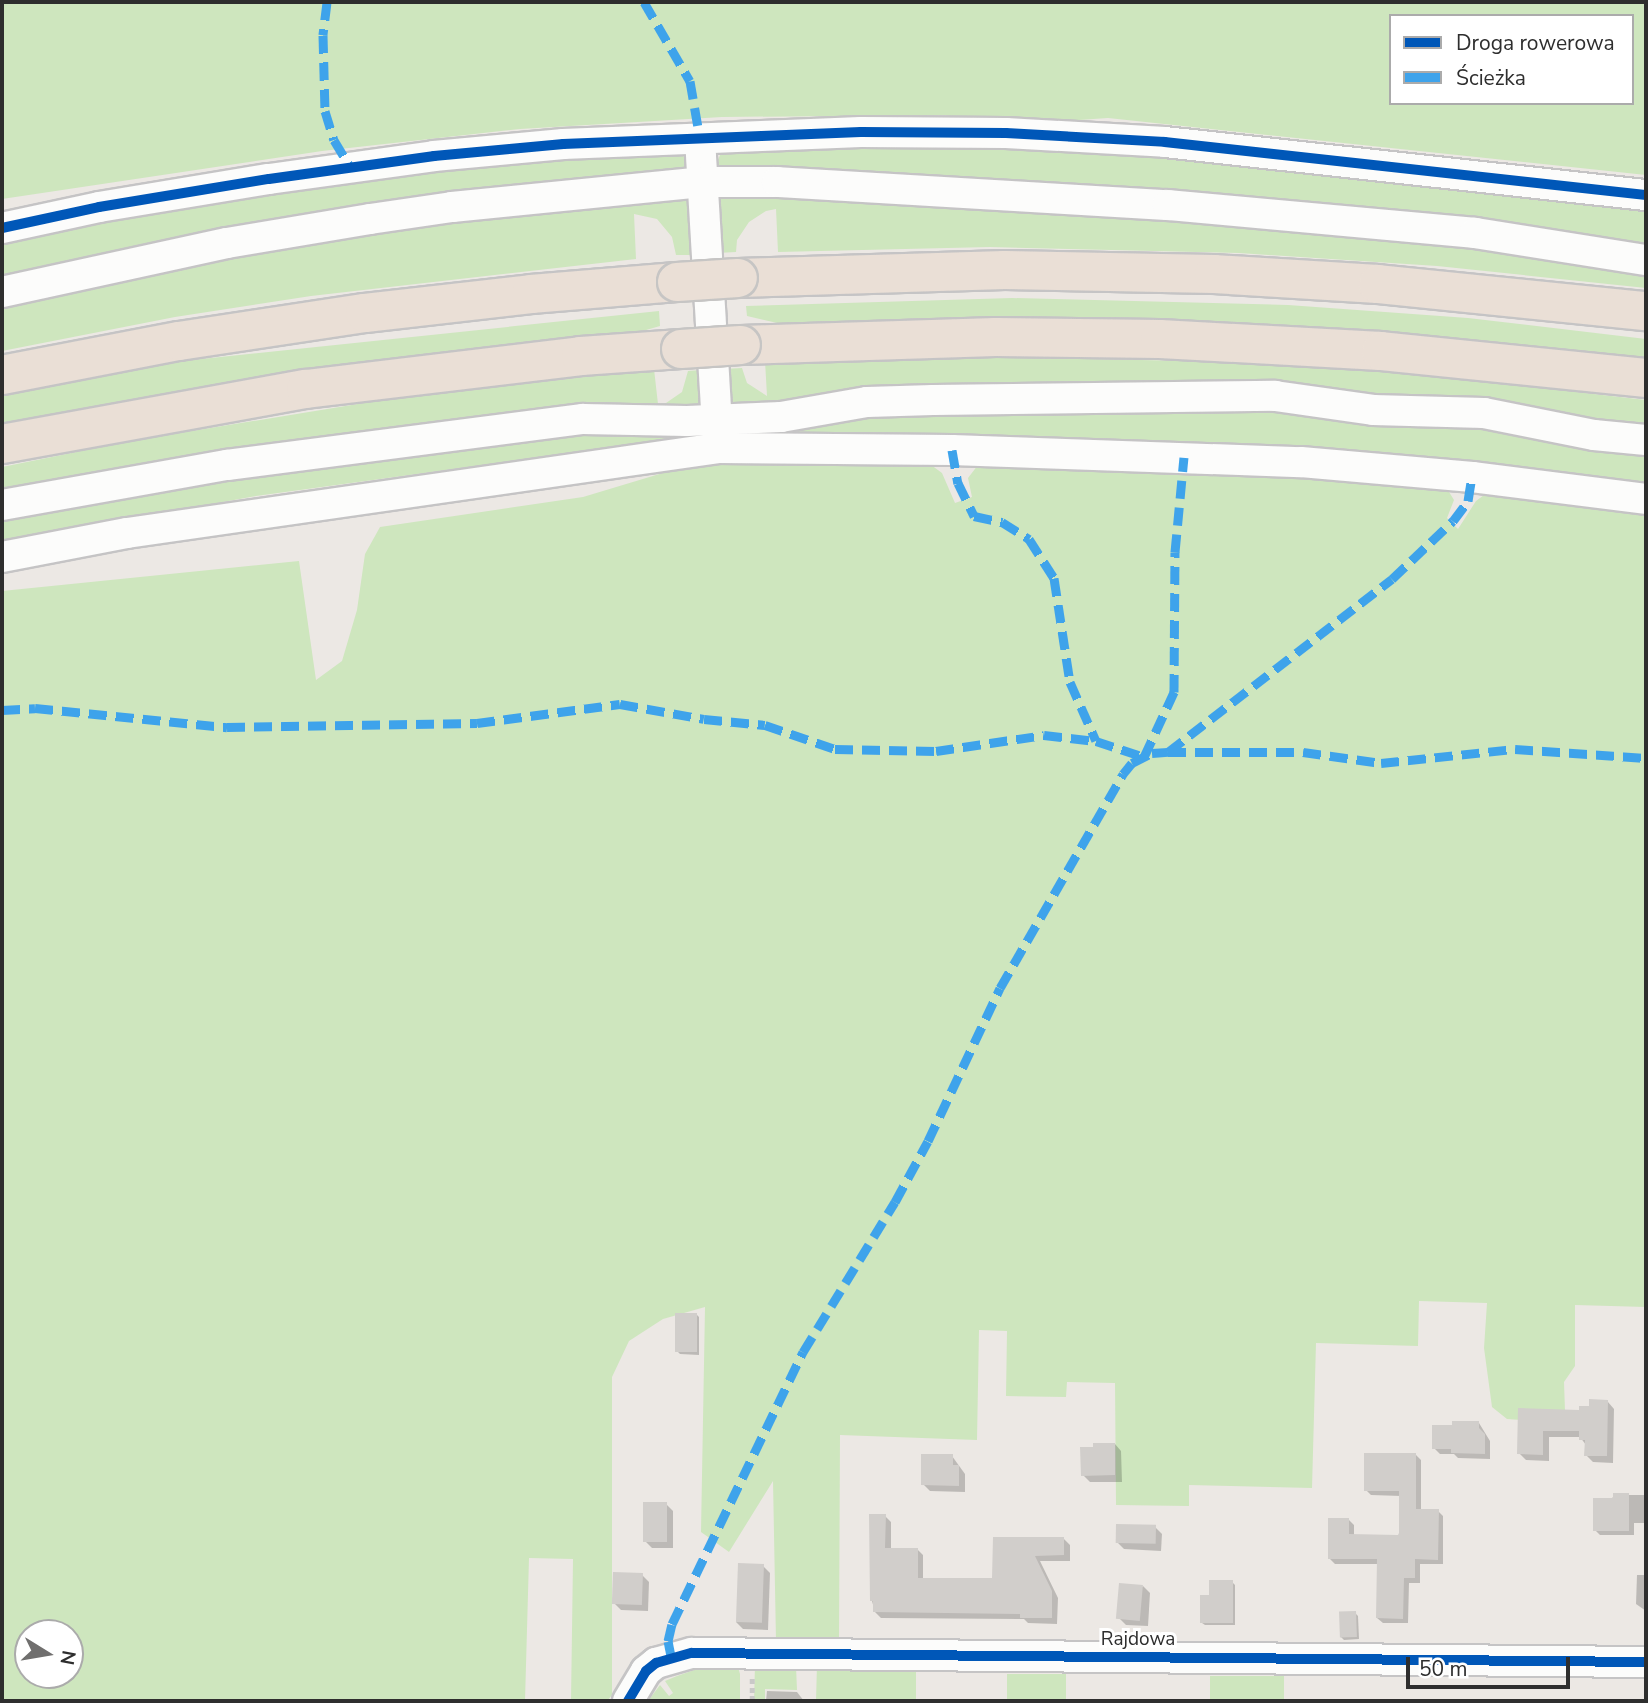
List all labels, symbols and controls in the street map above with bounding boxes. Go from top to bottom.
legend [1389,14,1634,105]
text: Droga rowerowa [1456,29,1615,57]
text: Ścieżka [1456,64,1526,92]
north arrow [14,1619,84,1689]
street label: Rajdowa [1101,1629,1175,1651]
scale bar [1410,1644,1574,1688]
text: N [54,1648,82,1667]
text: 50 m [1419,1655,1468,1683]

